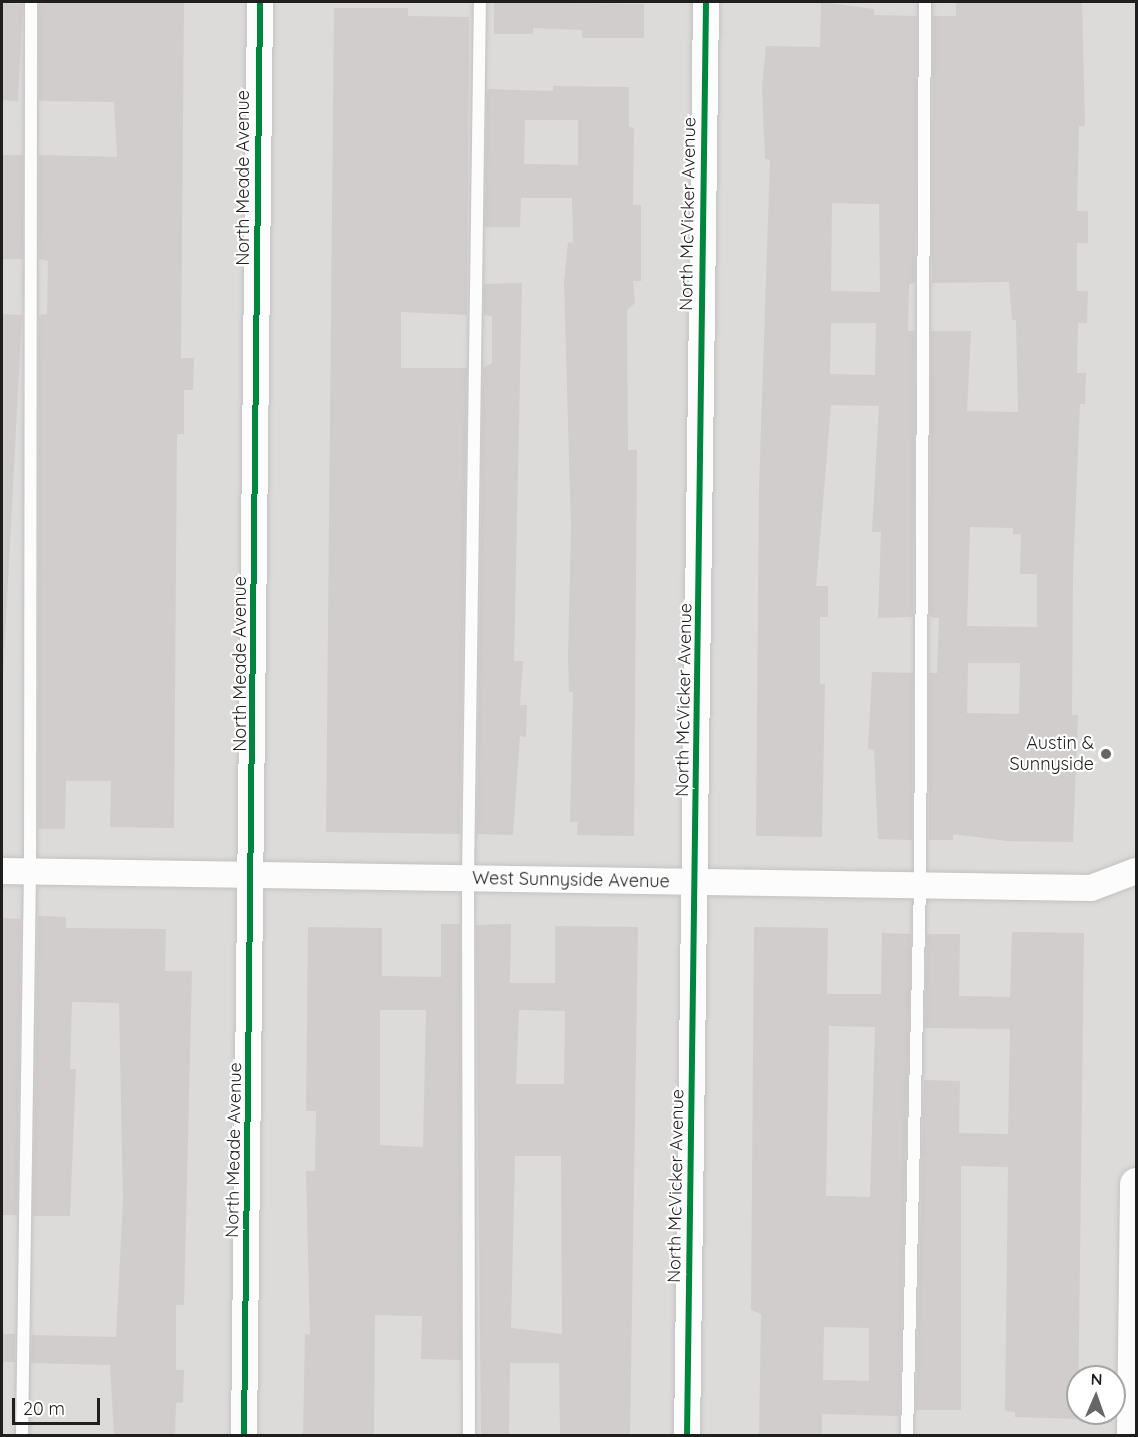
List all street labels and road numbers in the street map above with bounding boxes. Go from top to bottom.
street label: North Meade Avenue [232,90,254,266]
street label: North McVicker Avenue [676,117,700,311]
street label: North Meade Avenue [229,576,251,752]
street label: North McVicker Avenue [672,603,696,797]
street label: West Sunnyside Avenue [472,867,670,893]
street label: North Meade Avenue [222,1062,246,1238]
street label: North McVicker Avenue [664,1089,688,1283]

